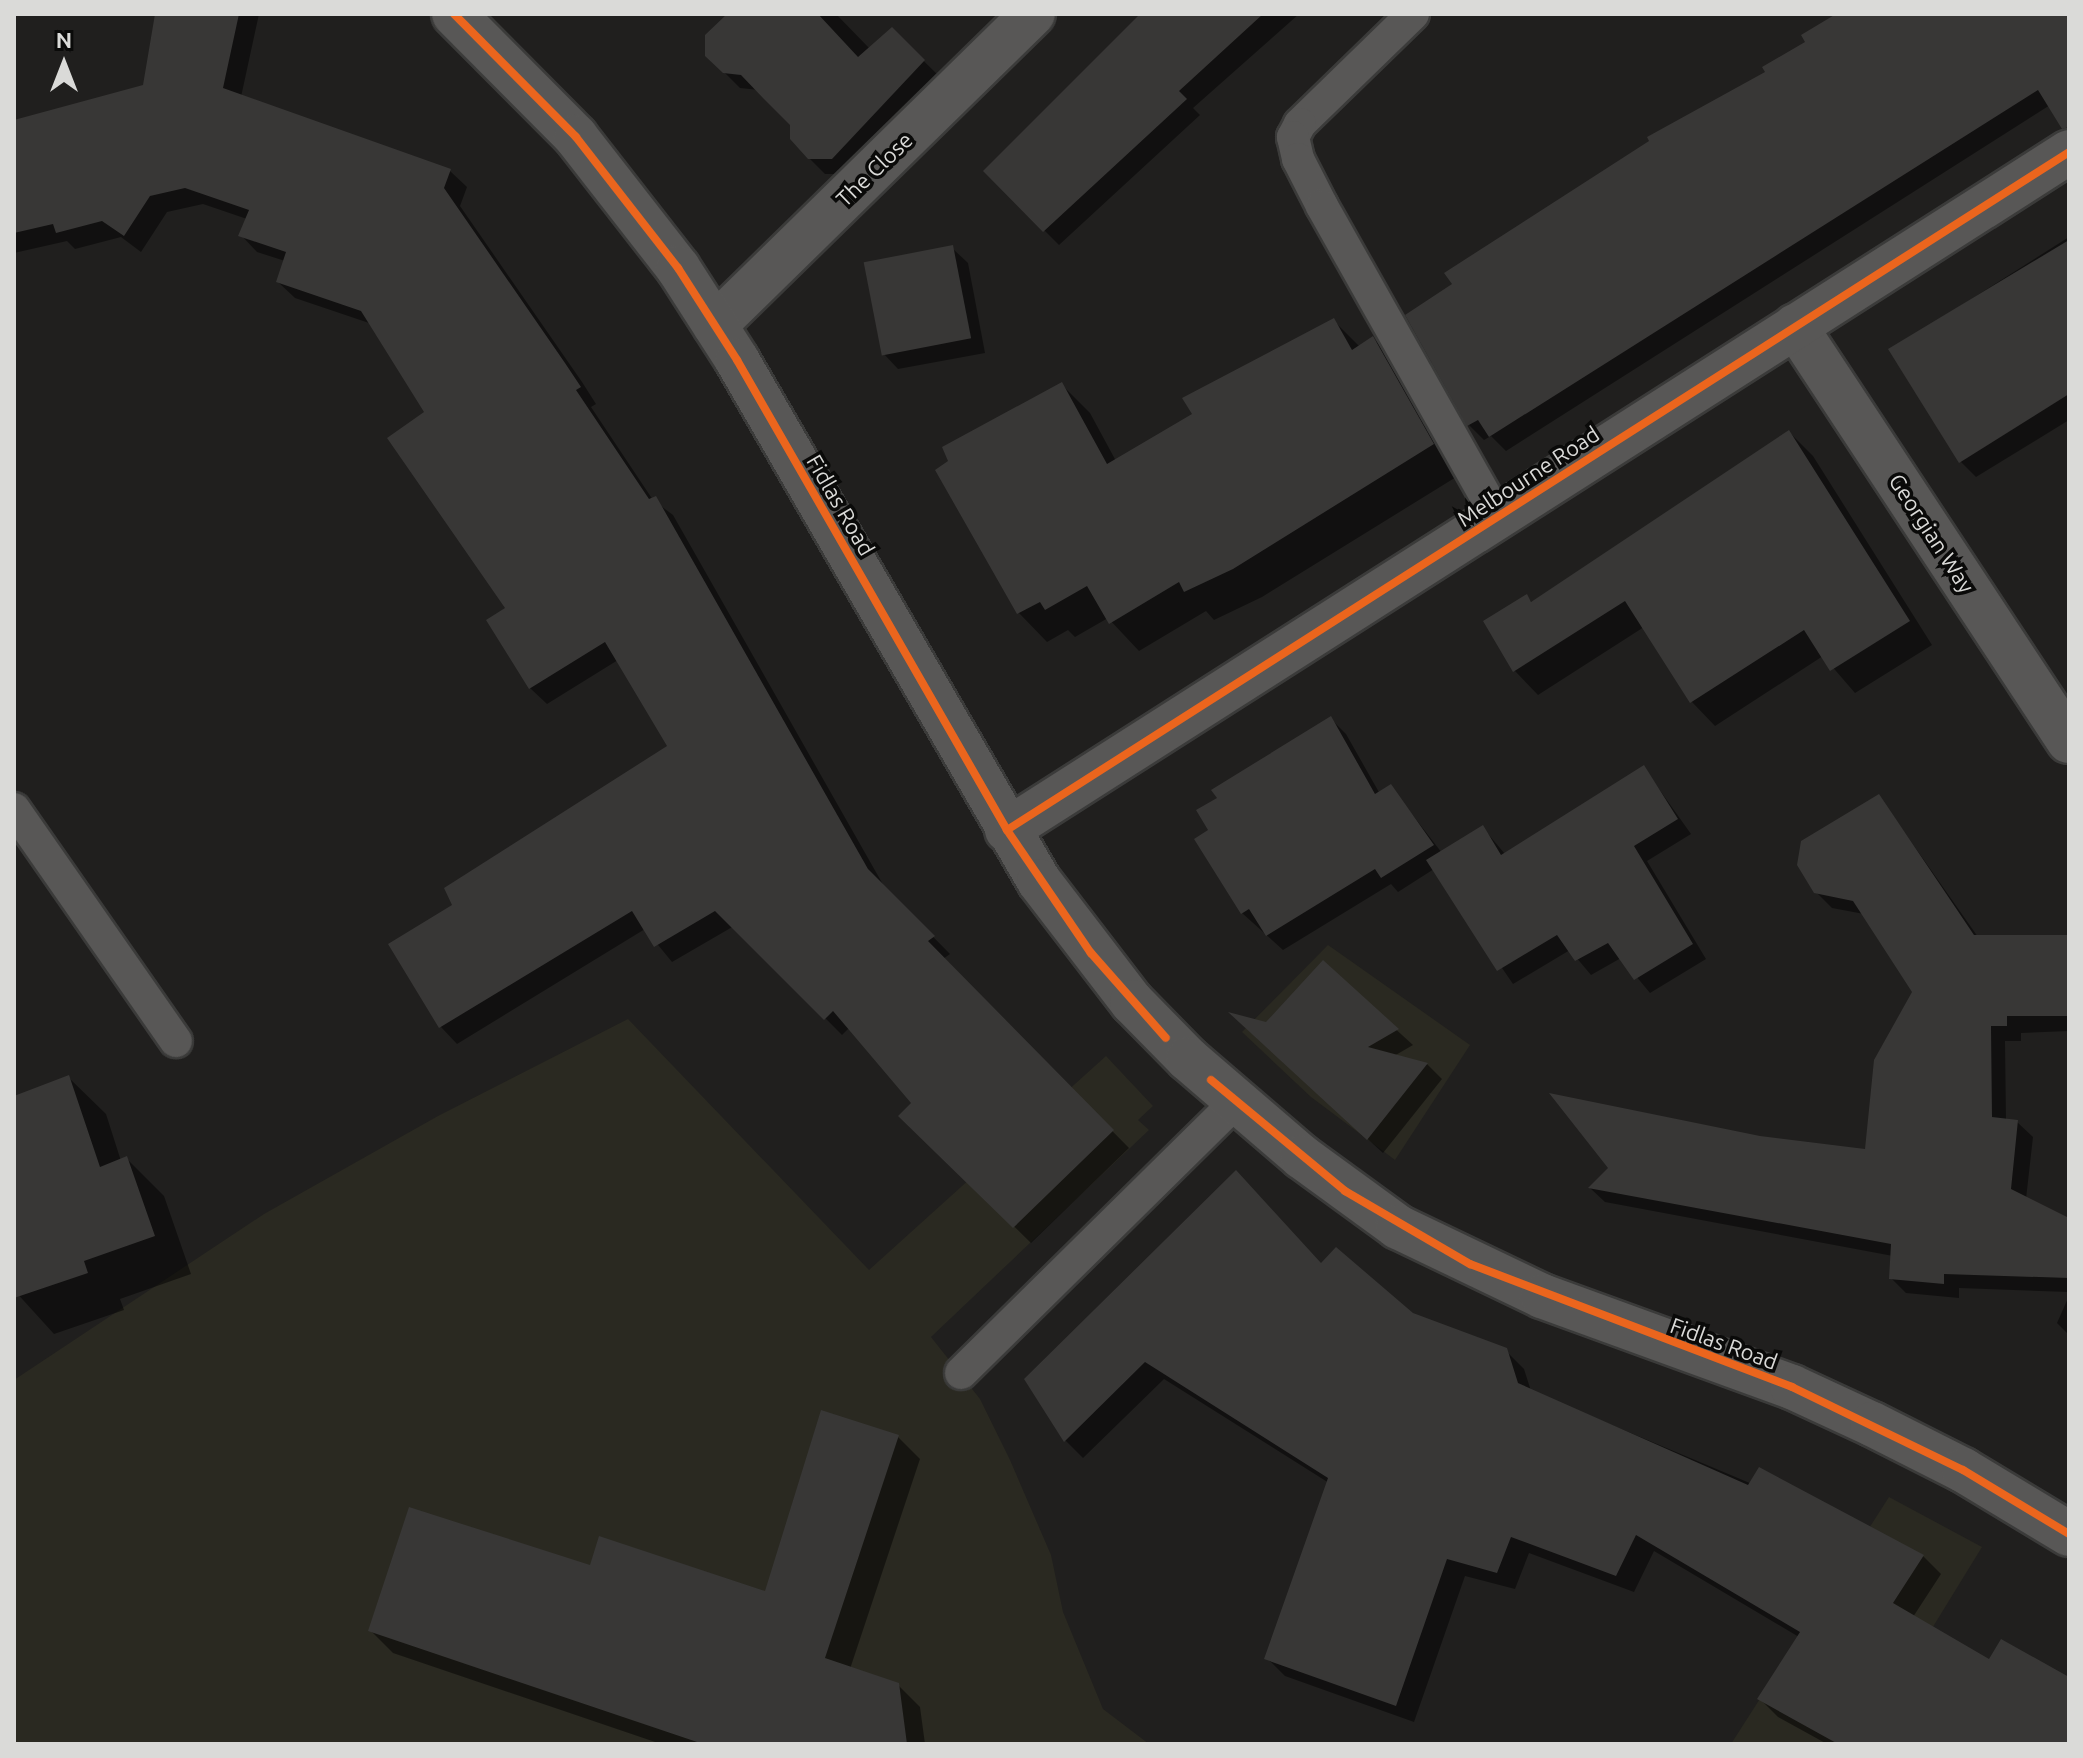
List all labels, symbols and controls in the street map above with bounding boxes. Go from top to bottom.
north arrow [24,24,104,104]
text: N [56,27,72,52]
street label: The Close [830,126,918,212]
street label: Melbourne Road [1452,420,1604,532]
street label: Fidlas Road [802,450,880,560]
street label: Georgian Way [1884,469,1980,597]
street label: Fidlas Road [1667,1311,1781,1375]

